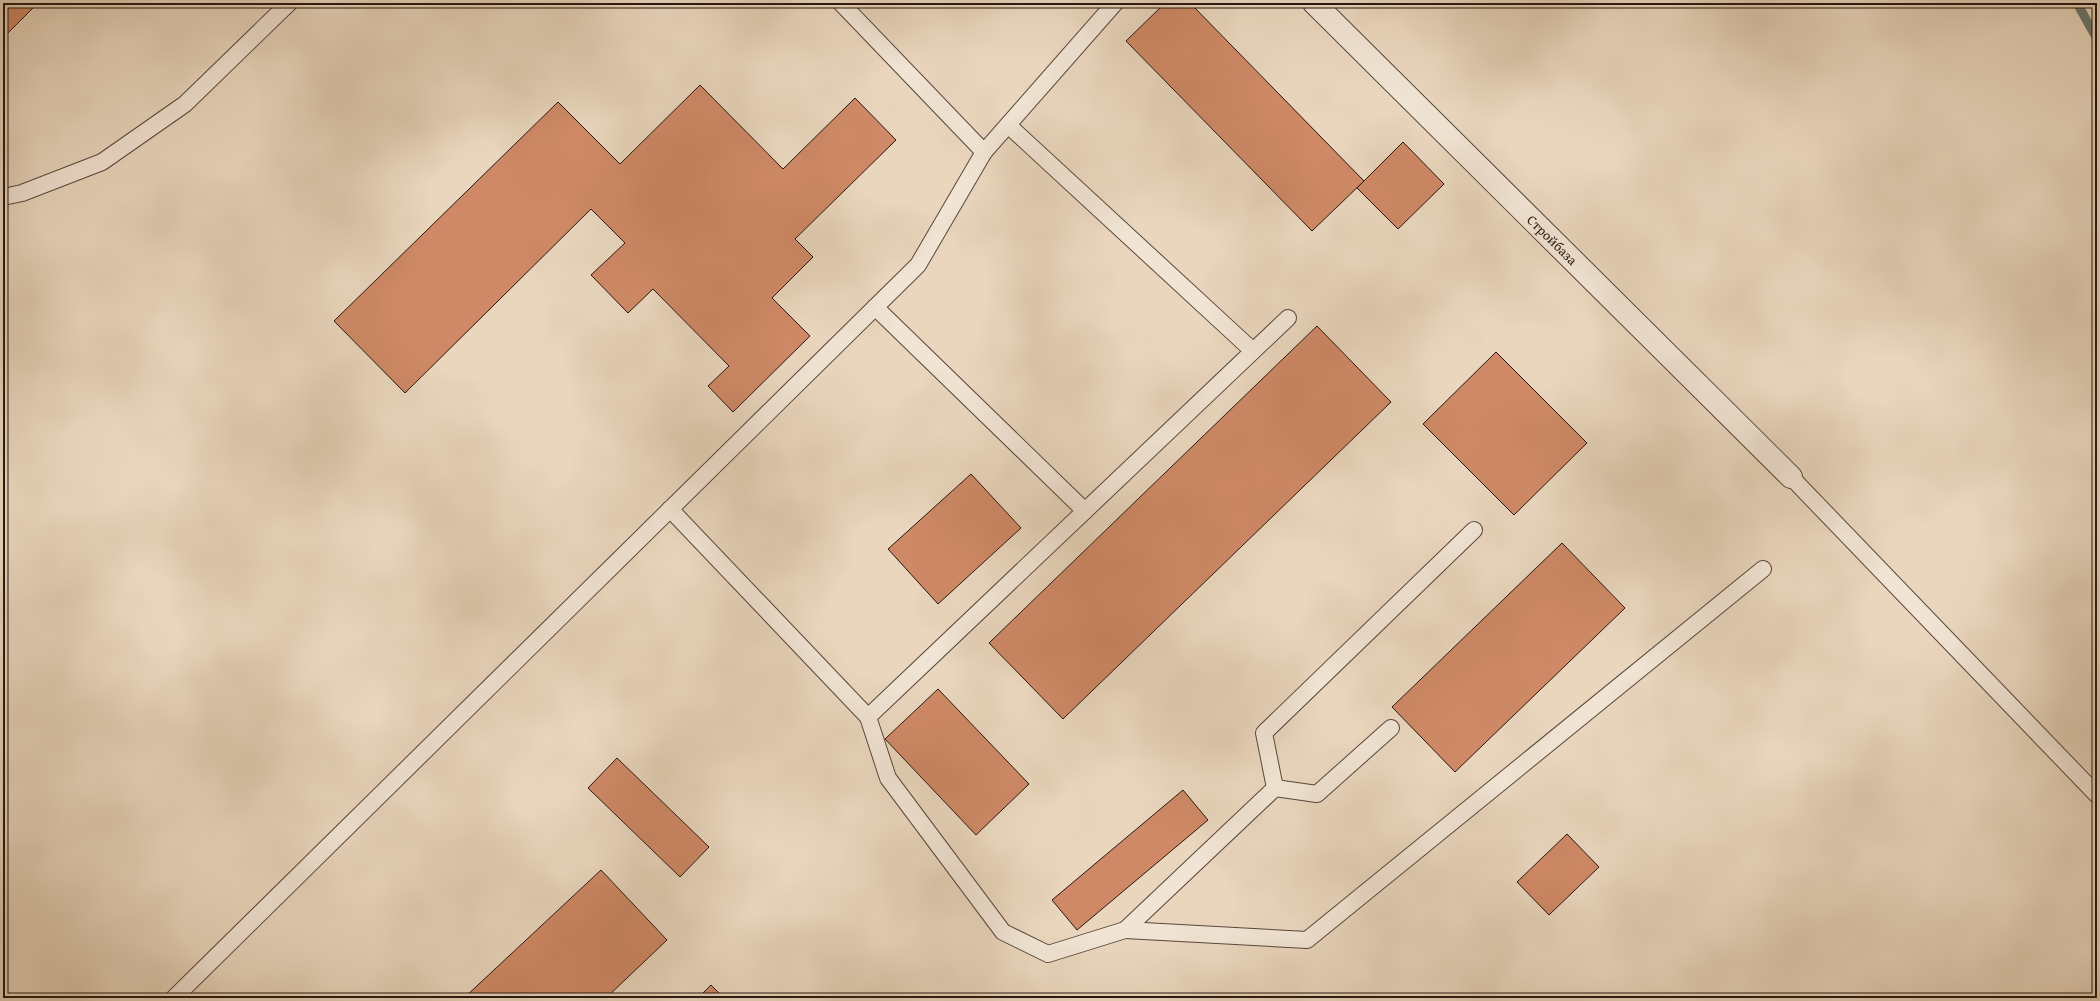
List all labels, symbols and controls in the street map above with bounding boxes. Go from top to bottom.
street label: Стройбаза [1523,210,1582,270]

